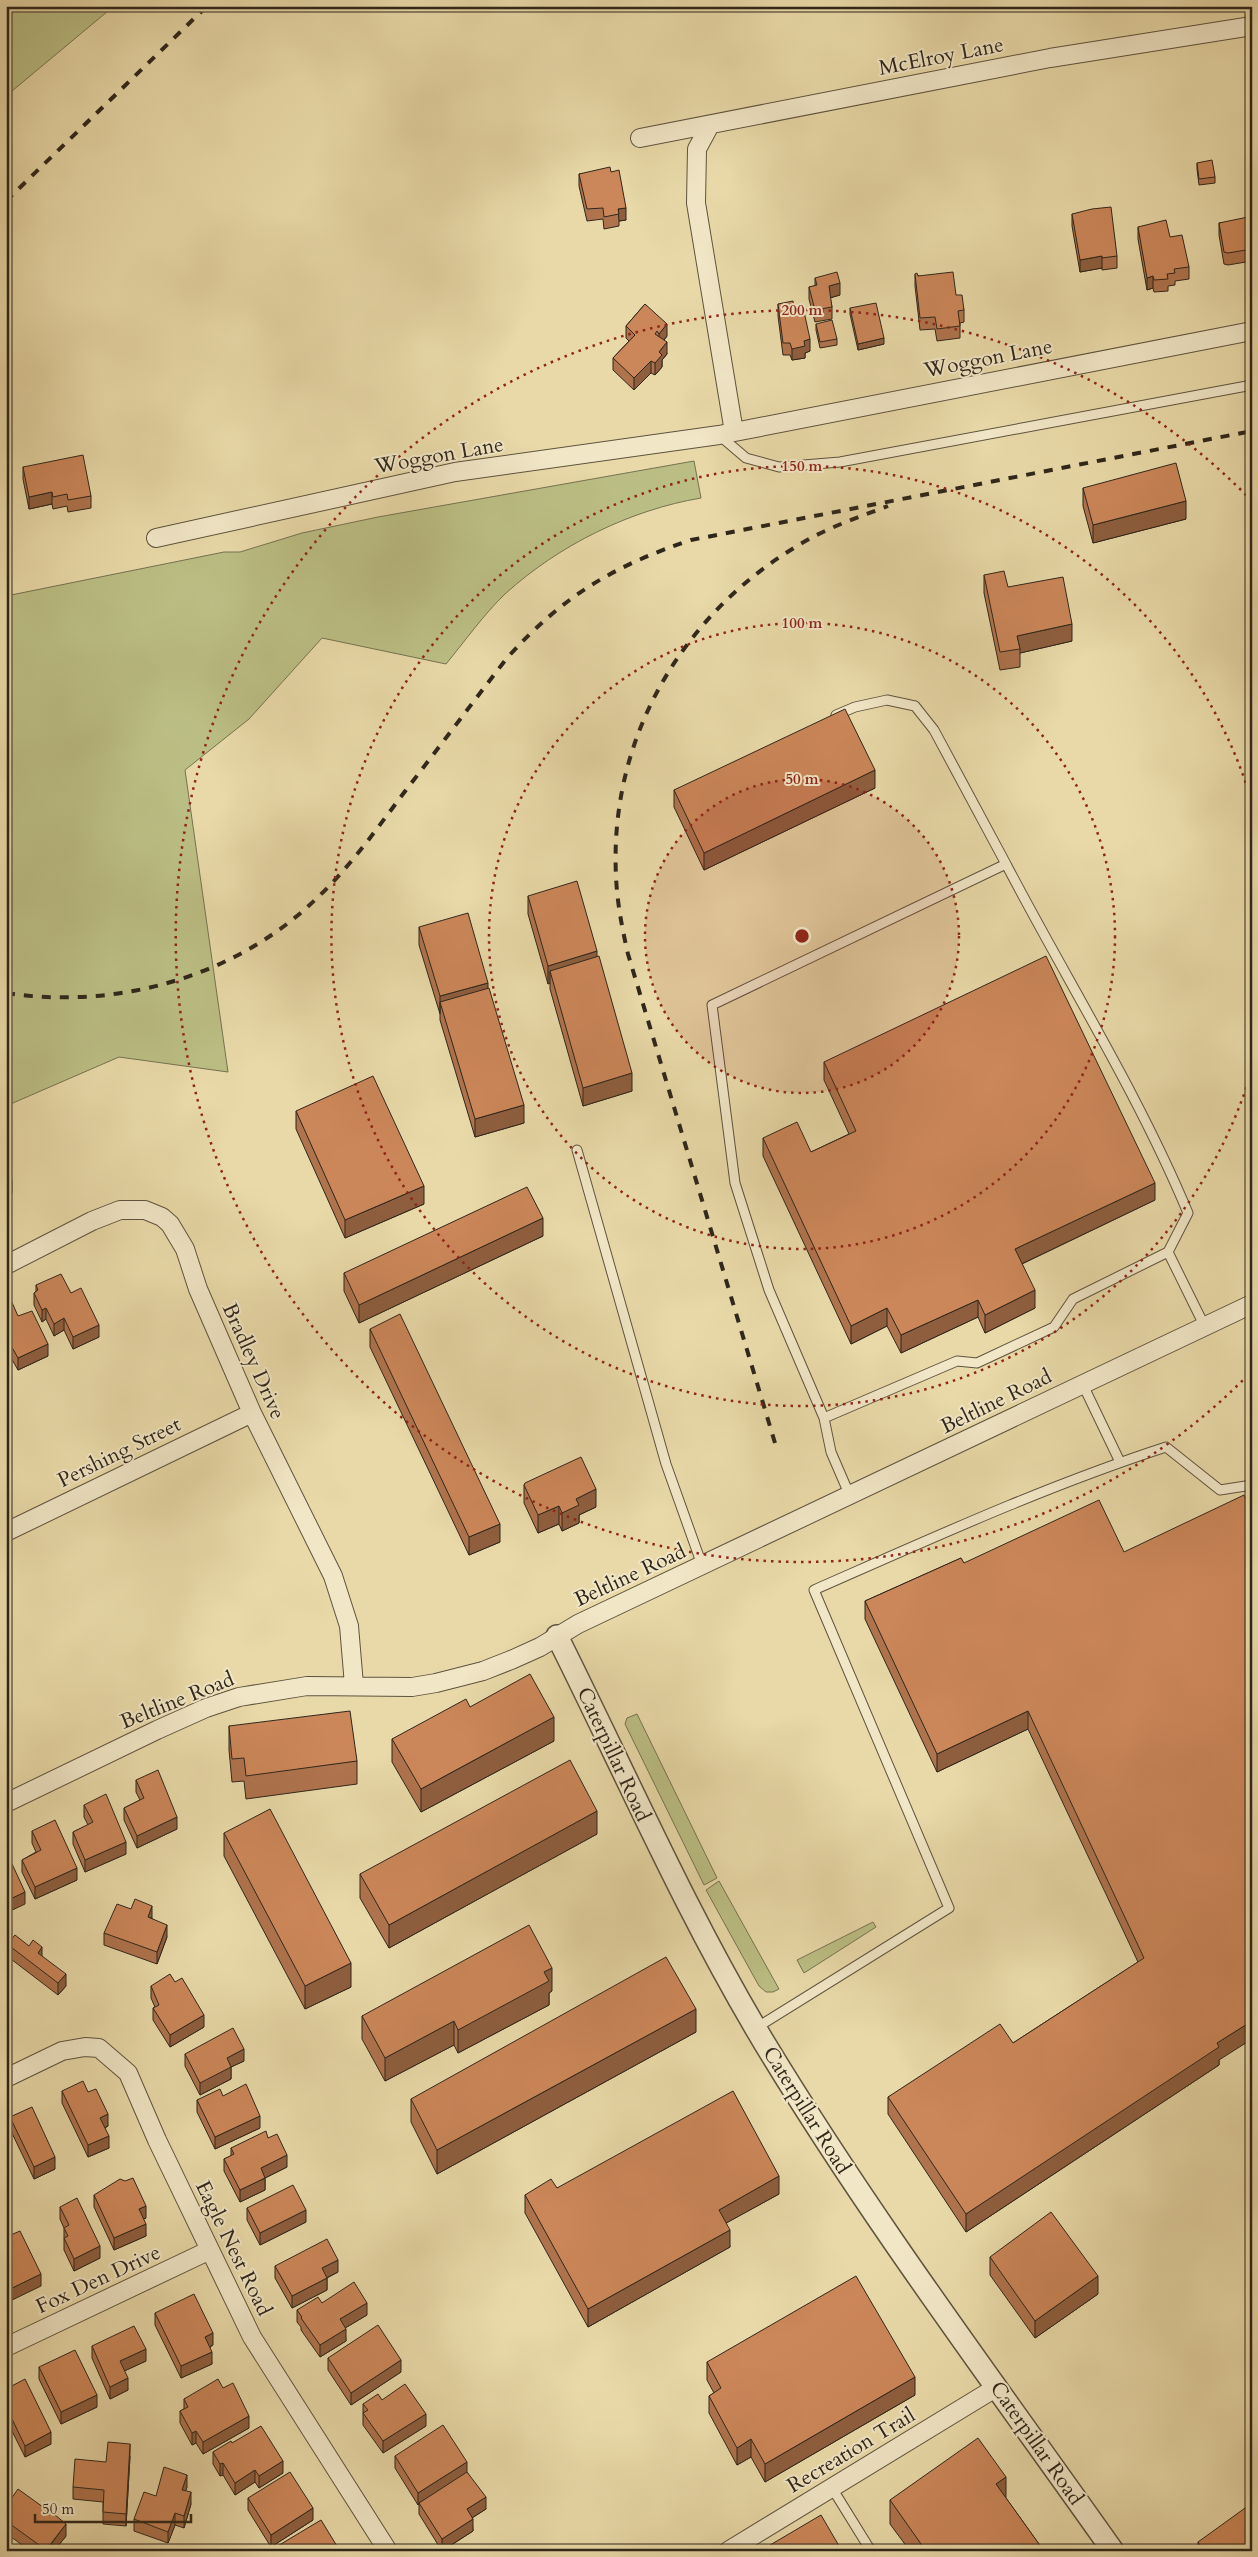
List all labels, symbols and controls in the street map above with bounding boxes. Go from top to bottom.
street label: McElroy Lane [876,30,1006,83]
text: 200 m [782,300,823,320]
street label: Woggon Lane [920,332,1055,385]
street label: Woggon Lane [371,430,506,481]
text: 150 m [782,456,823,476]
text: 100 m [782,613,823,633]
text: 50 m [785,769,819,789]
centre of rings [793,927,811,945]
street label: Bradley Drive [215,1298,292,1424]
street label: Beltline Road [936,1362,1057,1441]
street label: Pershing Street [53,1410,186,1495]
street label: Beltline Road [570,1537,691,1614]
street label: Beltline Road [116,1664,238,1736]
street label: Caterpillar Road [570,1682,657,1826]
street label: Caterpillar Road [756,2041,857,2180]
street label: Eagle Nest Road [188,2176,279,2321]
street label: Fox Den Drive [31,2238,165,2321]
street label: Caterpillar Road [983,2375,1090,2511]
street label: Recreation Trail [782,2401,921,2500]
scale bar [35,2492,191,2524]
text: 50 m [42,2499,74,2519]

